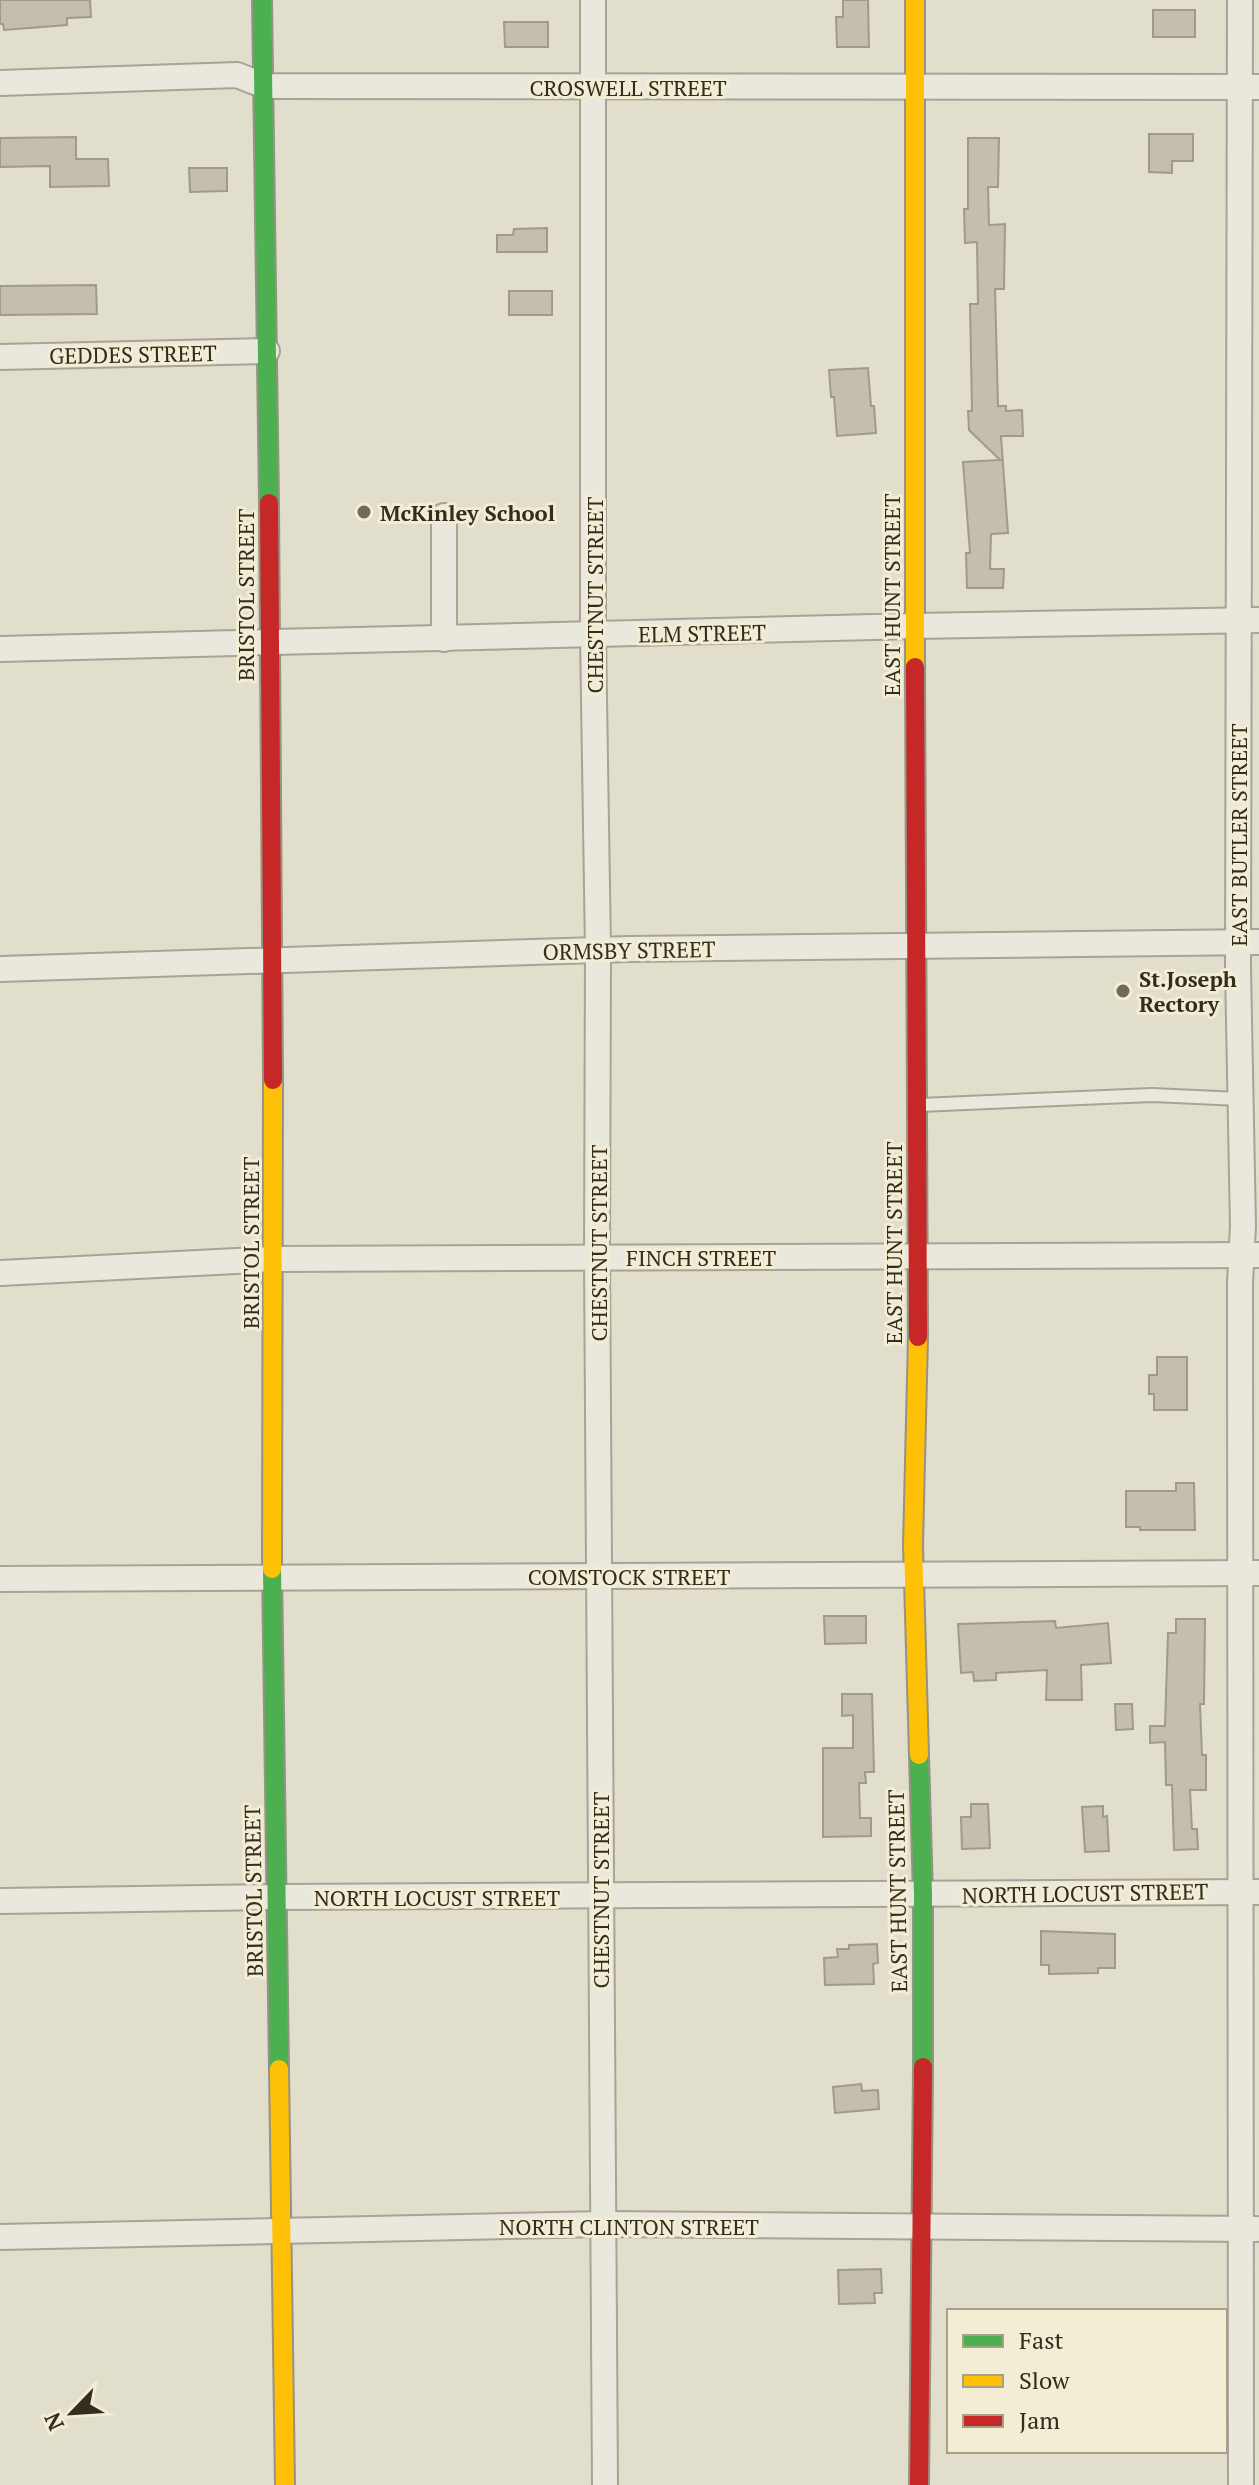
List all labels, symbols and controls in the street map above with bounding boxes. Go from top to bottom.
street label: CROSWELL STREET [529,73,727,102]
street label: GEDDES STREET [49,338,217,370]
street label: EAST HUNT STREET [877,493,906,697]
street label: CHESTNUT STREET [580,496,609,693]
place label: McKinley School [380,498,555,527]
marker: McKinley School [355,503,373,521]
street label: BRISTOL STREET [231,508,260,681]
street label: ELM STREET [638,617,767,649]
street label: EAST BUTLER STREET [1224,723,1253,947]
street label: ORMSBY STREET [542,934,716,966]
place label: St.Joseph Rectory [1139,964,1237,1018]
marker: St.Joseph Rectory [1114,982,1132,1000]
street label: EAST HUNT STREET [879,1141,908,1345]
street label: CHESTNUT STREET [584,1144,613,1341]
street label: BRISTOL STREET [236,1156,265,1329]
street label: FINCH STREET [626,1243,776,1272]
street label: COMSTOCK STREET [528,1562,731,1591]
street label: EAST HUNT STREET [881,1789,913,1993]
street label: CHESTNUT STREET [586,1791,615,1988]
street label: BRISTOL STREET [237,1804,269,1978]
street label: NORTH LOCUST STREET [962,1876,1209,1910]
street label: NORTH LOCUST STREET [314,1883,561,1912]
street label: NORTH CLINTON STREET [499,2212,759,2241]
legend [947,2309,1227,2453]
text: Fast [1019,2324,1064,2356]
text: Slow [1019,2364,1070,2396]
north arrow [32,2373,112,2453]
text: Jam [1019,2404,1060,2436]
text: N [37,2408,70,2435]

